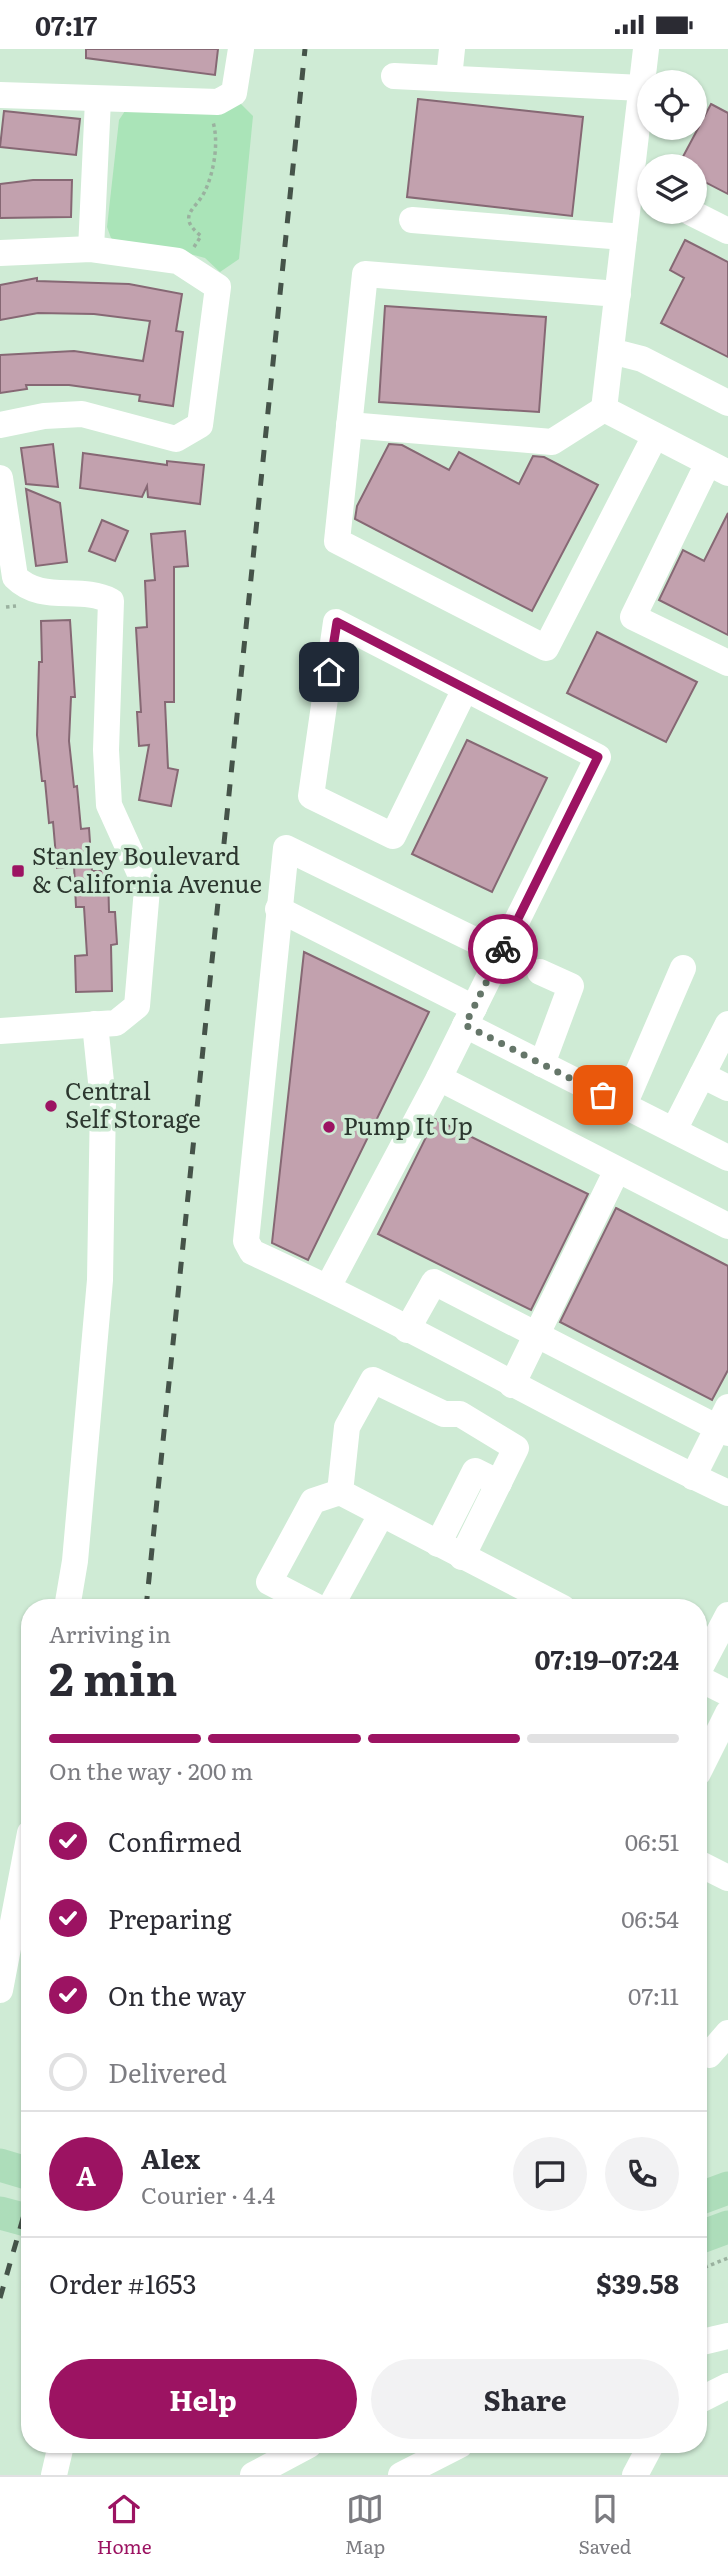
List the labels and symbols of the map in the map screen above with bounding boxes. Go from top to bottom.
pin [299,642,359,702]
place label: Stanley Boulevard & California Avenue [32,837,262,900]
marker: Stanley Boulevard & California Avenue [10,863,26,879]
courier [468,914,538,984]
pin [573,1065,633,1125]
place label: Central Self Storage [65,1072,201,1135]
marker: Central Self Storage [43,1098,59,1114]
place label: Pump It Up [343,1107,473,1142]
marker: Pump It Up [321,1119,337,1135]

